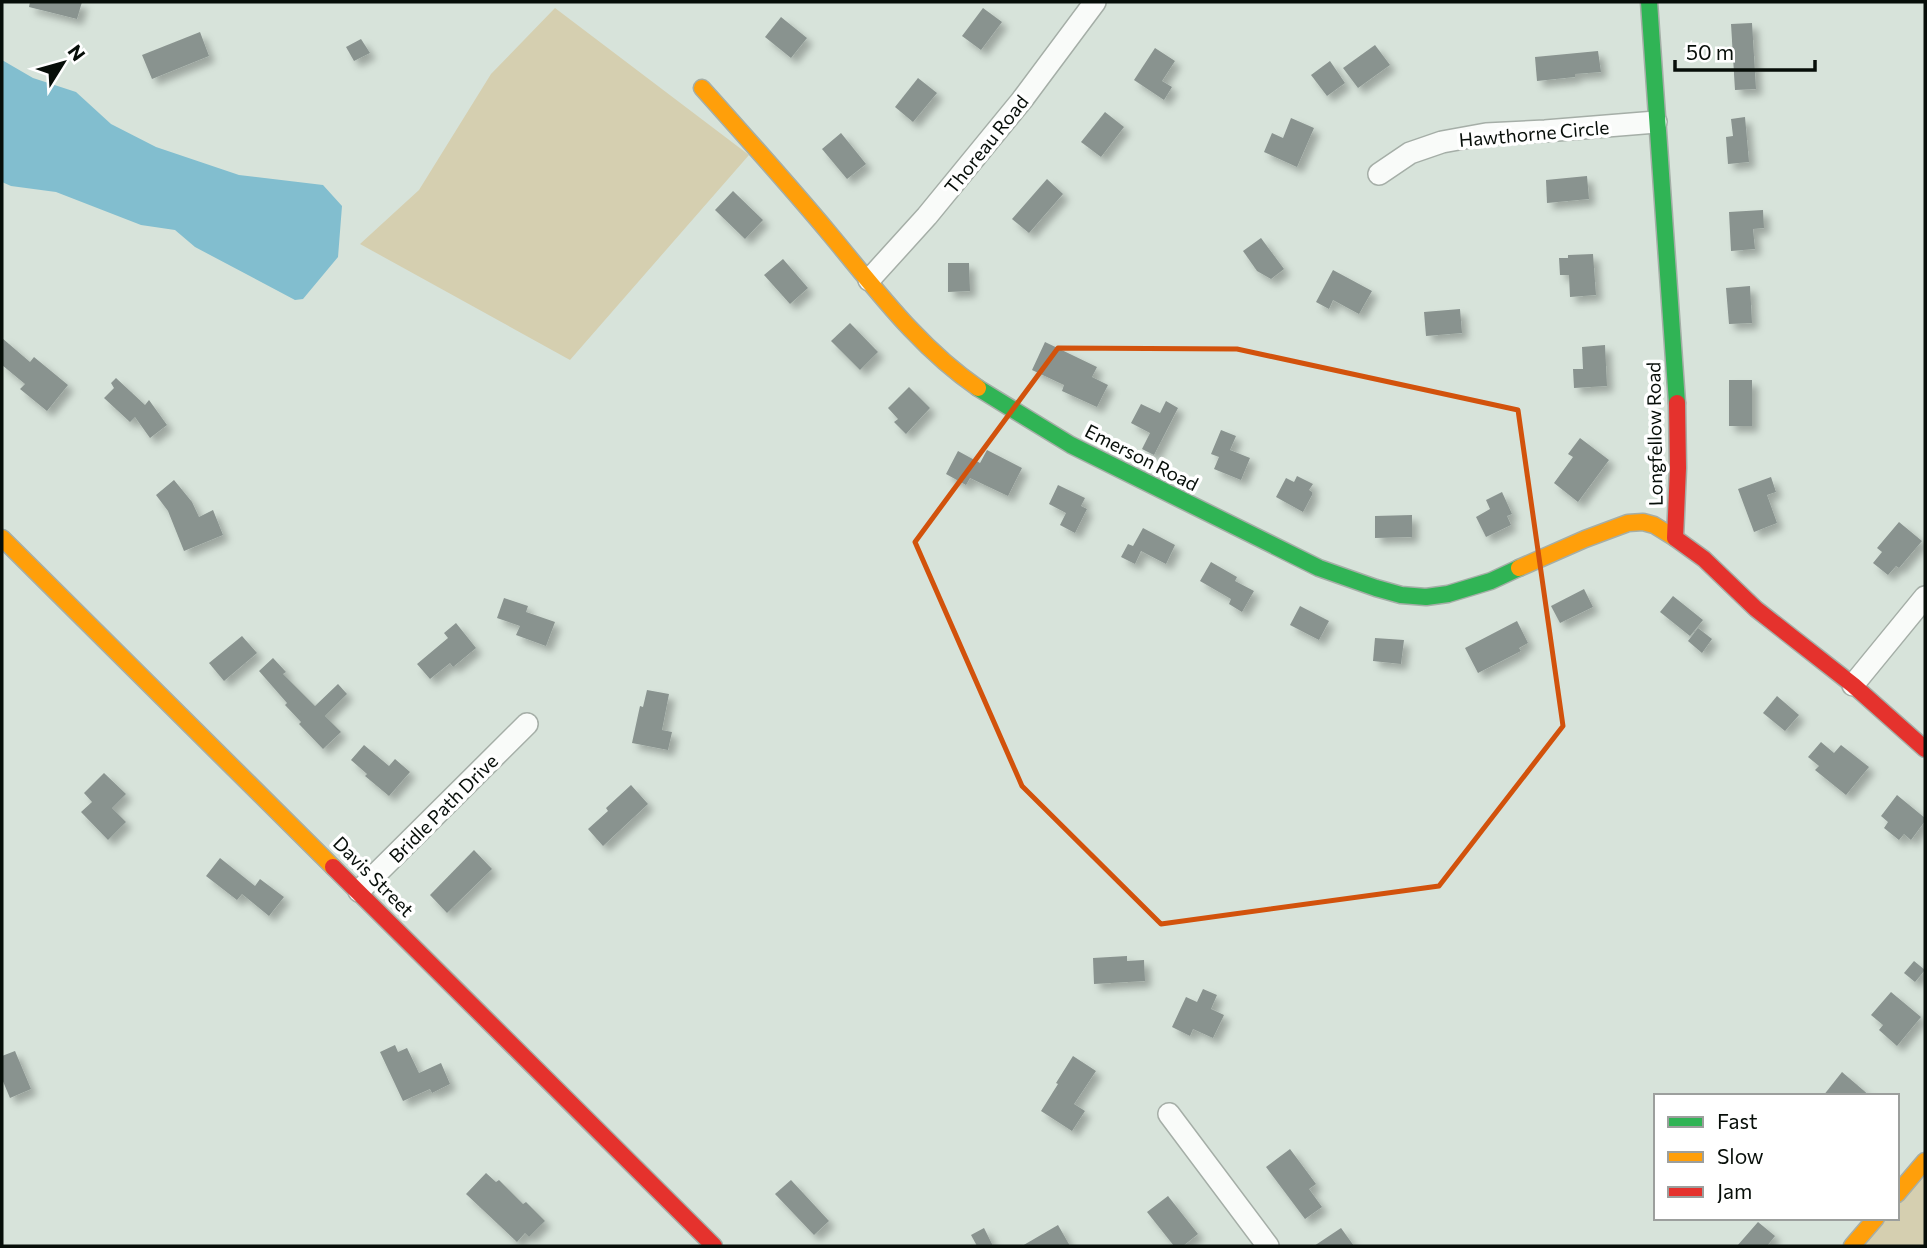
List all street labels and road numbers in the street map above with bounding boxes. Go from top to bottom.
street label: Thoreau Road [939,90,1033,198]
street label: Hawthorne Circle [1458,115,1610,151]
street label: Longfellow Road [1641,362,1667,506]
street label: Emerson Road [1082,419,1202,495]
street label: Bridle Path Drive [384,749,502,867]
street label: Davis Street [329,831,419,921]

